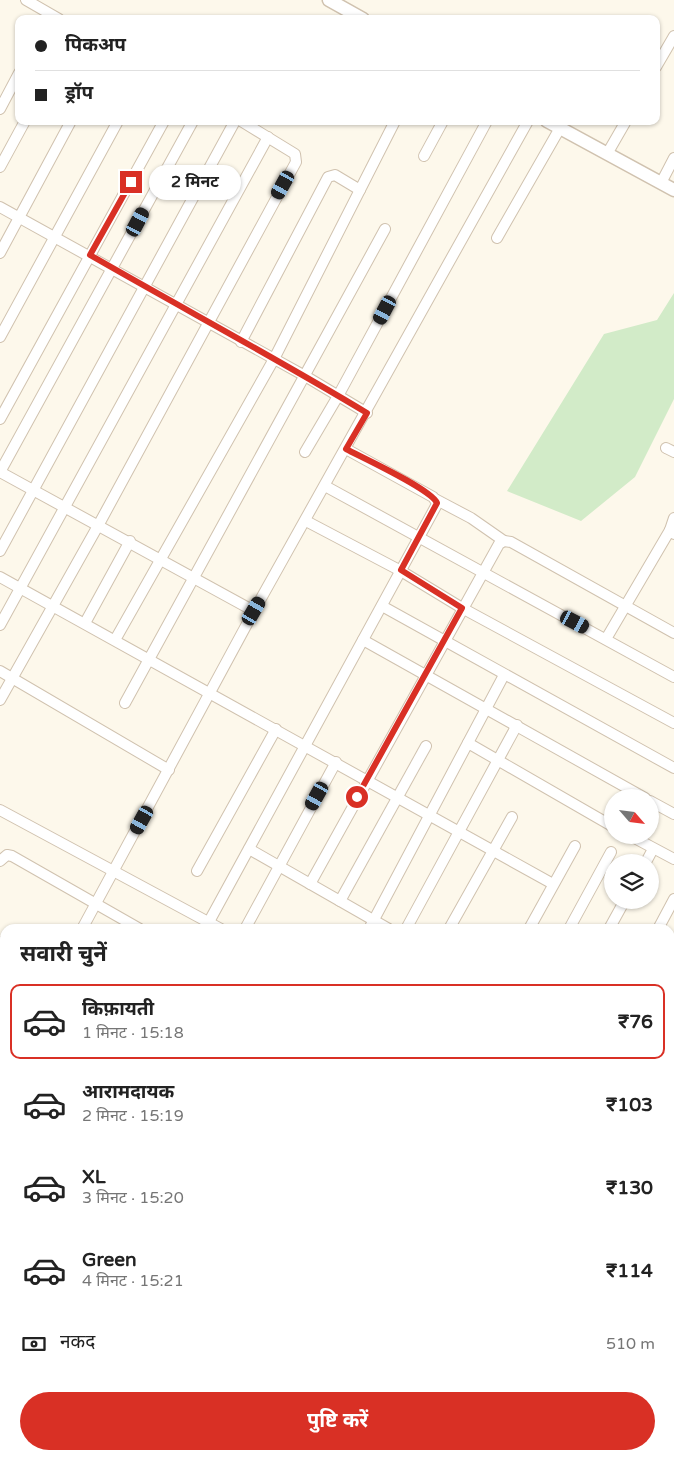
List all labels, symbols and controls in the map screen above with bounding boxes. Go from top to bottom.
text: पिकअप [65,34,126,56]
text: ड्रॉप [65,82,93,104]
callout: 2 मिनट [148,164,241,200]
car [269,168,296,202]
route end [120,171,142,193]
text: 2 मिनट [171,172,219,192]
car [124,205,151,239]
car [371,293,398,327]
car [240,594,267,628]
car [558,608,591,636]
car [303,779,330,813]
route start [346,786,368,808]
north arrow [604,789,659,844]
map controls [604,789,659,909]
car [128,803,155,837]
button: layers [604,854,659,909]
text: सवारी चुनें [20,941,107,967]
text: किफ़ायती [82,998,154,1020]
icon: car [22,999,67,1044]
text: ₹76 [618,1011,653,1033]
text: 1 मिनट · 15:18 [82,1023,184,1043]
text: आरामदायक [82,1081,174,1103]
icon: car [22,1082,67,1127]
text: ₹103 [606,1094,653,1116]
text: 2 मिनट · 15:19 [82,1106,184,1126]
icon: car [22,1165,67,1210]
text: XL [82,1166,106,1188]
text: ₹130 [606,1177,653,1199]
text: 3 मिनट · 15:20 [82,1188,184,1208]
icon: car [22,1248,67,1293]
text: Green [82,1249,136,1271]
text: ₹114 [606,1260,653,1282]
text: 4 मिनट · 15:21 [82,1271,184,1291]
icon: cash [20,1330,48,1358]
text: नकद [60,1331,95,1353]
text: 510 m [606,1334,655,1354]
button: पुष्टि करें [20,1392,655,1450]

